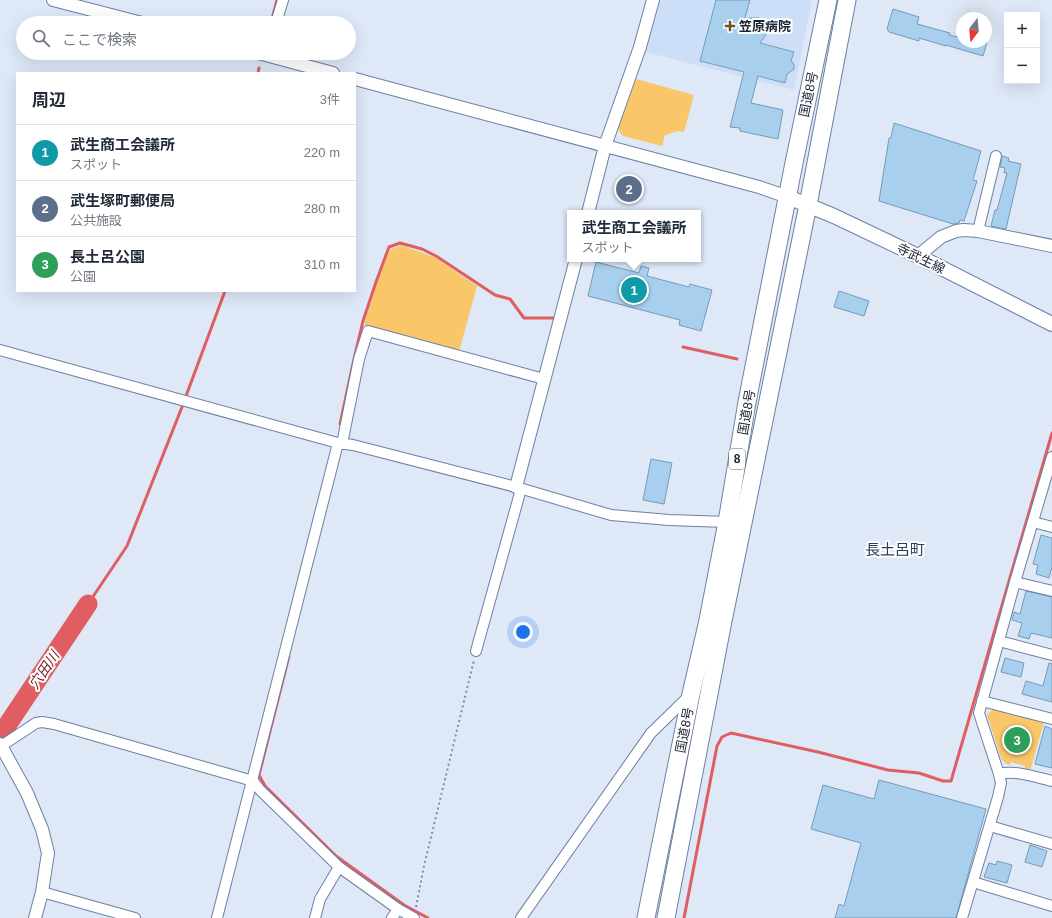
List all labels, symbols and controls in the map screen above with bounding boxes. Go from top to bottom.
north arrow [956,12,992,48]
map controls [1004,12,1040,84]
button: + [1004,12,1040,48]
search box [16,16,356,60]
place label: 笠原病院 [739,19,791,34]
marker: 笠原病院 [724,20,736,32]
icon: search [30,27,52,49]
text: ここで検索 [62,31,137,48]
button: − [1004,48,1040,84]
street label: 国道8号 [796,70,821,118]
text: 周辺 [32,91,66,110]
text: 3件 [320,92,340,107]
text: 武生商工会議所 [70,136,175,153]
text: 1 [41,145,49,160]
text: 220 m [304,145,340,160]
text: スポット [70,157,122,172]
pin: 2 [616,174,642,204]
text: 武生塚町郵便局 [70,192,175,209]
text: 2 [41,201,49,216]
text: 280 m [304,201,340,216]
popup [567,210,701,262]
text: 公共施設 [70,213,122,228]
text: 武生商工会議所 [581,219,687,236]
text: スポット [581,240,634,255]
street label: 寺武生線 [894,240,947,277]
text: 長土呂公園 [70,248,145,265]
text: 3 [41,257,49,272]
text: 310 m [304,257,340,272]
text: 公園 [70,269,96,284]
pin: 1 [621,275,647,305]
street label: 国道8号 [735,388,758,436]
road number: 8 [729,449,745,469]
district label: 長土呂町 [865,541,925,558]
your location [513,622,533,642]
water label: 穴田川 [26,646,63,692]
street label: 国道8号 [673,706,696,754]
pin: 3 [1004,725,1030,755]

